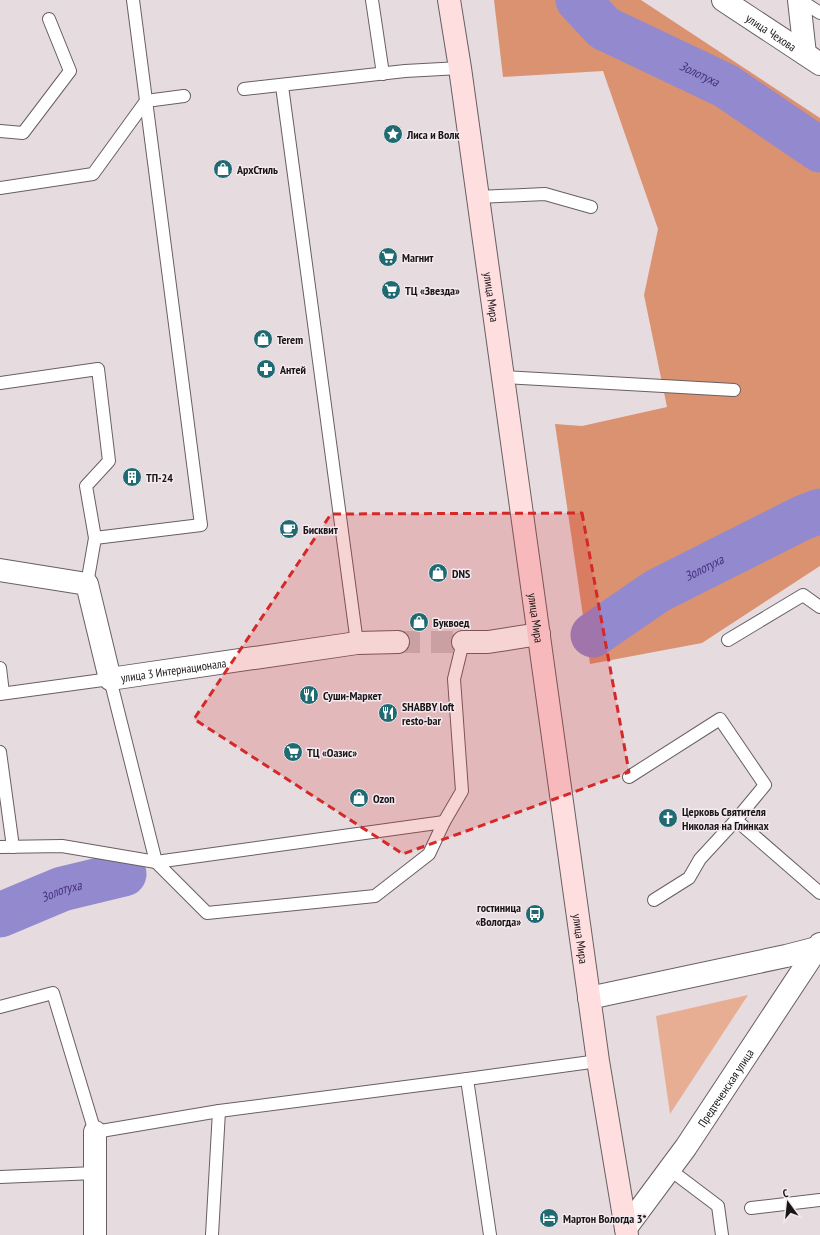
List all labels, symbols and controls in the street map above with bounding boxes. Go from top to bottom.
street label: улица Чехова [743,10,800,54]
water label: Золотуха [677,57,723,90]
place icon: Лиса и Волк [382,123,404,145]
place label: Лиса и Волк [406,127,459,142]
shop icon: АрхСтиль [212,158,234,180]
place label: АрхСтиль [236,162,278,177]
supermarket icon: Магнит [377,246,399,268]
place label: Магнит [402,250,434,265]
street label: улица Мира [481,271,503,323]
supermarket icon: ТЦ «Звезда» [380,279,402,301]
place label: ТЦ «Звезда» [405,283,460,298]
shop icon: Terem [252,328,274,350]
place label: Terem [277,332,303,347]
pharmacy icon: Антей [255,358,277,380]
place label: Антей [279,362,306,377]
building icon: ТП-24 [121,466,143,488]
place label: ТП-24 [146,470,173,485]
cafe icon: Бисквит [278,518,300,540]
place label: Бисквит [303,522,339,537]
water label: Золотуха [681,550,727,584]
shop icon: DNS [427,562,449,584]
place label: DNS [452,566,470,581]
street label: улица Мира [526,592,547,644]
shop icon: Буквоед [408,611,430,633]
place label: Буквоед [433,615,470,630]
street label: улица 3 Интернационала [120,655,227,685]
restaurant icon: Суши-Маркет [298,684,320,706]
place label: Суши-Маркет [323,688,383,703]
place label: SHABBY loft resto-bar [402,699,455,728]
restaurant icon: SHABBY loft resto-bar [377,702,399,724]
supermarket icon: ТЦ «Оазис» [282,741,304,763]
place label: ТЦ «Оазис» [307,745,357,760]
shop icon: Ozon [348,787,370,809]
place label: Ozon [373,791,395,806]
place label: Церковь Святителя Николая на Глинках [682,804,770,833]
church icon: Церковь Святителя Николая на Глинках [657,807,679,829]
water label: Золотуха [38,876,84,905]
place label: гостиница «Вологда» [476,900,521,929]
bus stop icon: гостиница «Вологда» [524,903,546,925]
street label: улица Мира [570,913,592,965]
street label: Предтеченская улица [694,1045,757,1130]
north arrow [768,1183,808,1223]
text: С [781,1186,790,1201]
hotel icon: Мартон Вологда 3* [538,1207,560,1229]
place label: Мартон Вологда 3* [563,1211,646,1226]

